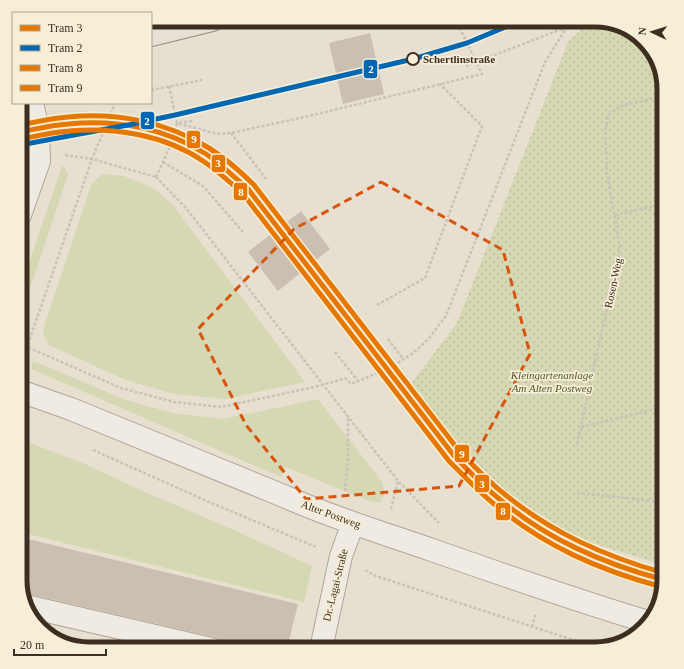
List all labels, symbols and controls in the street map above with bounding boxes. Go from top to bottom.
legend [12,12,152,104]
north arrow [632,12,672,52]
text: Tram 3 [48,21,83,35]
text: N [636,27,648,36]
text: Tram 2 [48,41,83,55]
marker: Schertlinstraße [406,52,420,66]
place label: Schertlinstraße [423,53,495,65]
line badge: 2 [363,59,378,79]
text: Tram 8 [48,61,83,75]
text: 2 [368,63,374,75]
text: Tram 9 [48,81,83,95]
line badge: 2 [140,111,155,130]
text: 2 [144,115,150,127]
line badge: 9 [186,130,201,149]
text: 9 [191,133,197,145]
line badge: 3 [211,154,226,173]
text: 3 [215,157,221,169]
line badge: 8 [233,182,248,201]
text: 8 [238,186,244,198]
street label: Rosen-Weg [602,256,624,309]
park label: Kleingartenanlage Am Alten Postweg [510,369,593,394]
line badge: 9 [454,444,470,463]
text: 9 [459,448,465,460]
line badge: 3 [474,474,490,493]
text: 3 [479,478,485,490]
street label: Alter Postweg [300,498,363,531]
line badge: 8 [495,502,511,521]
text: 8 [500,505,506,517]
street label: Dr.-Lagai-Straße [320,547,350,622]
scale bar [14,631,106,657]
text: 20 m [20,638,45,652]

